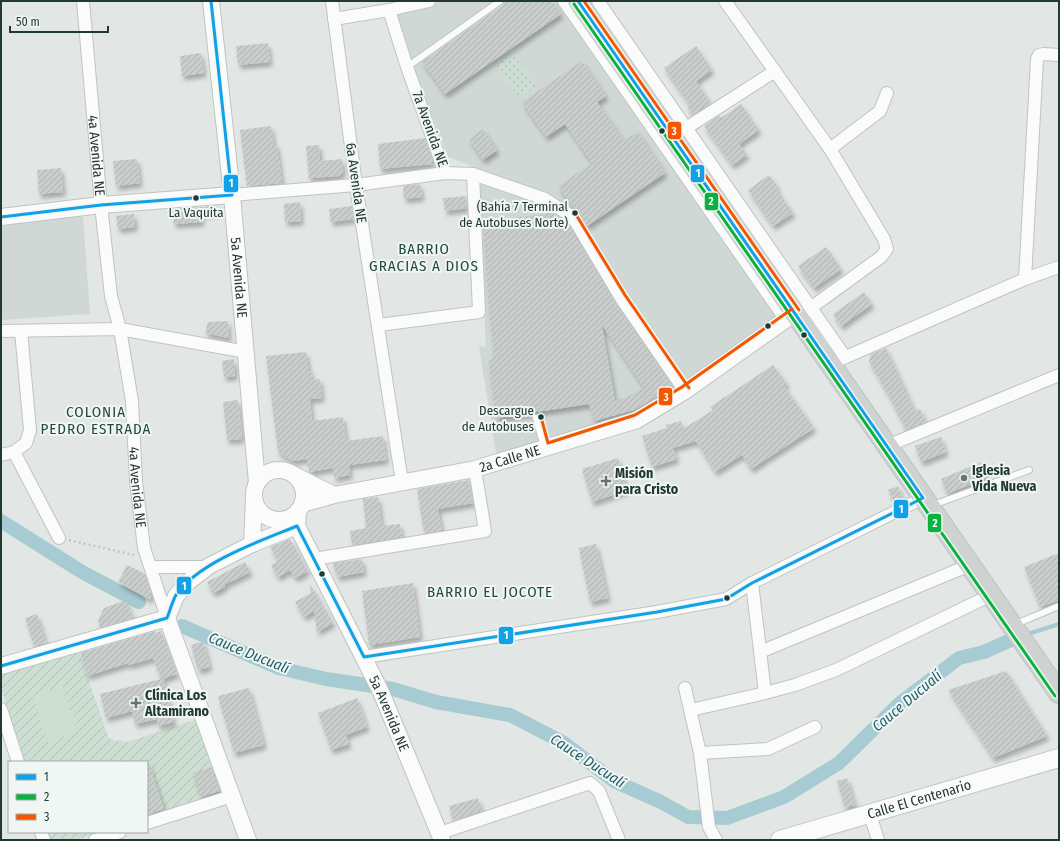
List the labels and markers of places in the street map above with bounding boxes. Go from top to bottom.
unlabelled marker [657,126,667,136]
marker: La Vaquita [191,193,201,203]
place label: (Bahía 7 Terminal de Autobuses Norte) [459,199,569,230]
place label: La Vaquita [168,205,224,220]
marker: (Bahía 7 Terminal de Autobuses Norte) [570,208,580,218]
unlabelled marker [763,321,773,331]
unlabelled marker [799,330,809,340]
place label: Descargue de Autobuses [462,403,534,434]
marker: Descargue de Autobuses [536,412,546,422]
place label: Iglesia Vida Nueva [971,462,1036,495]
place label: Misión para Cristo [615,465,679,498]
marker: Iglesia Vida Nueva [959,473,969,483]
marker: Misión para Cristo [600,475,612,487]
unlabelled marker [317,569,327,579]
unlabelled marker [722,593,732,603]
place label: Clínica Los Altamirano [144,687,209,720]
marker: Clínica Los Altamirano [130,697,142,709]

